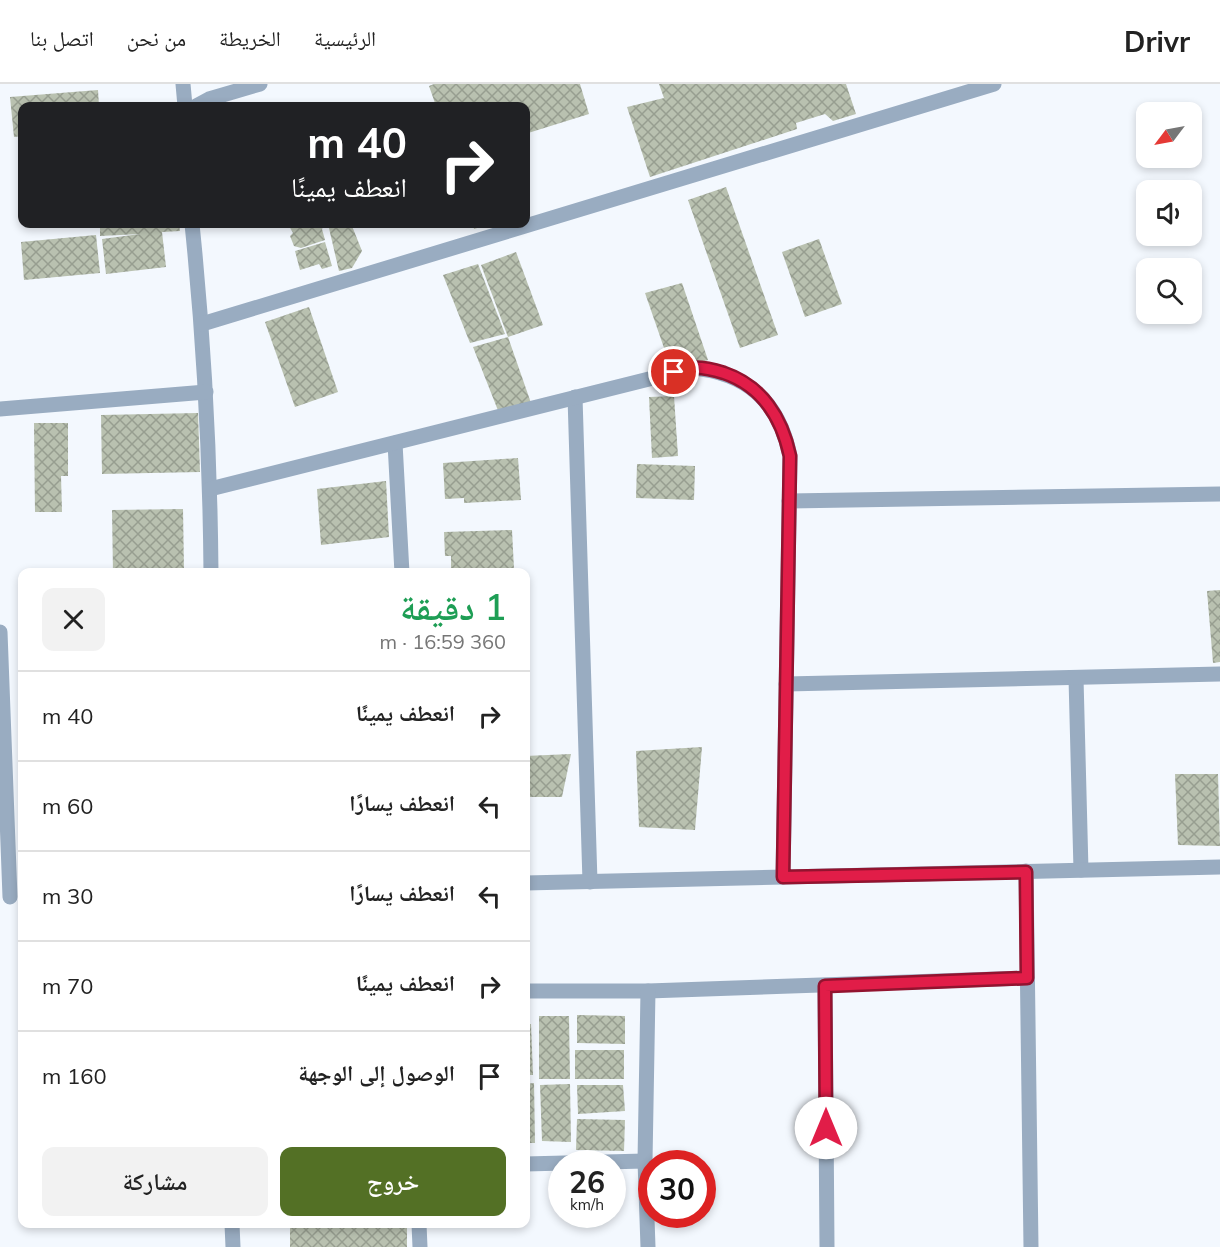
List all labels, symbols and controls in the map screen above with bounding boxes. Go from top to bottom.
text: Drivr [1124,24,1190,59]
text: اتصل بنا [30,25,94,51]
text: من نحن [127,25,186,51]
text: الخريطة [219,25,281,51]
text: الرئيسية [314,25,376,51]
north arrow [1136,102,1202,168]
map controls [1136,102,1202,324]
text: 40 m [307,116,407,169]
icon: right [428,126,506,204]
text: انعطف يمينًا [291,170,407,204]
button: sound [1136,180,1202,246]
button: search [1136,258,1202,324]
pin [648,346,699,397]
icon: arrive [657,355,690,388]
text: 1 دقيقة [400,584,506,629]
button: close [42,588,105,651]
text: 360 m · 16:59 [380,629,506,654]
text: انعطف يمينًا [356,699,455,727]
icon: right [473,700,506,733]
text: 40 m [42,702,93,730]
text: انعطف يسارًا [349,789,455,817]
icon: left [473,790,506,823]
text: 60 m [42,792,93,820]
text: انعطف يسارًا [349,879,455,907]
icon: left [473,880,506,913]
text: 30 m [42,882,93,910]
text: انعطف يمينًا [356,969,455,997]
icon: right [473,970,506,1003]
text: 70 m [42,972,93,1000]
text: الوصول إلى الوجهة [298,1059,455,1087]
icon: arrive [473,1060,506,1093]
text: 160 m [42,1062,107,1090]
position arrow [794,1096,858,1160]
button: مشاركة [42,1147,268,1216]
button: خروج [280,1147,506,1216]
speed limit sign: 30 [638,1150,716,1228]
text: 26 [569,1163,605,1201]
text: km/h [570,1195,604,1214]

